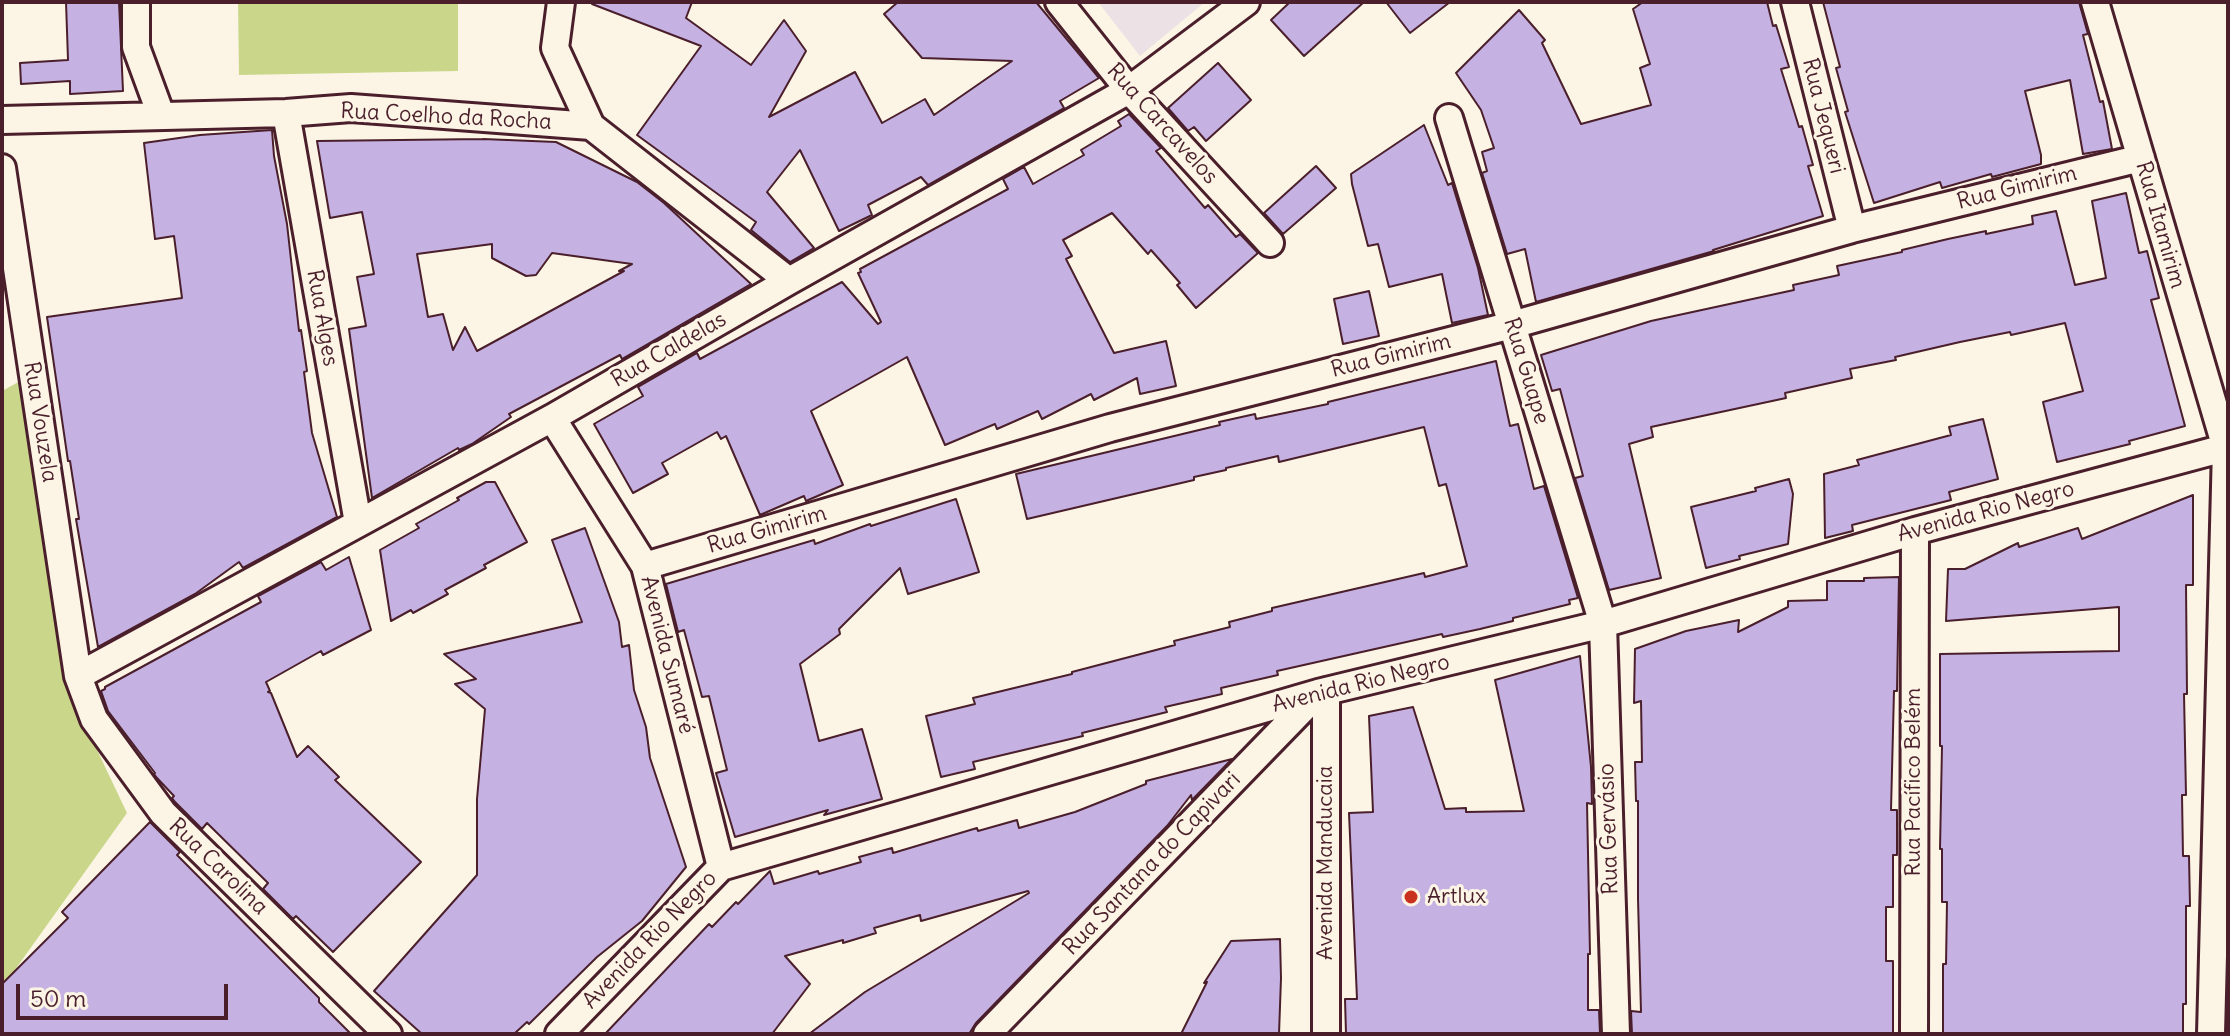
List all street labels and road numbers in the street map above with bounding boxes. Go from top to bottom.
street label: Rua Jequeri [1796,56,1850,176]
street label: Rua Carcavelos [1101,58,1223,190]
street label: Rua Coelho da Rocha [340,98,552,136]
street label: Rua Itamirim [2129,158,2191,292]
street label: Rua Gimirim [1954,160,2080,216]
street label: Rua Alges [301,268,343,368]
street label: Rua Caldelas [607,306,731,394]
street label: Rua Guape [1497,315,1555,427]
street label: Rua Gimirim [1328,328,1454,384]
street label: Rua Vouzela [17,360,63,484]
street label: Avenida Rio Negro [1895,476,2077,548]
street label: Rua Gimirim [704,500,830,560]
street label: Avenida Sumaré [635,573,699,737]
street label: Avenida Rio Negro [1270,649,1452,719]
street label: Rua Pacífico Belém [1901,688,1927,876]
street label: Rua Gervásio [1594,763,1624,895]
street label: Avenida Manducaia [1313,766,1339,960]
street label: Rua Santana do Capivari [1058,767,1246,961]
street label: Rua Carolina [163,813,273,921]
street label: Avenida Rio Negro [577,865,723,1015]

